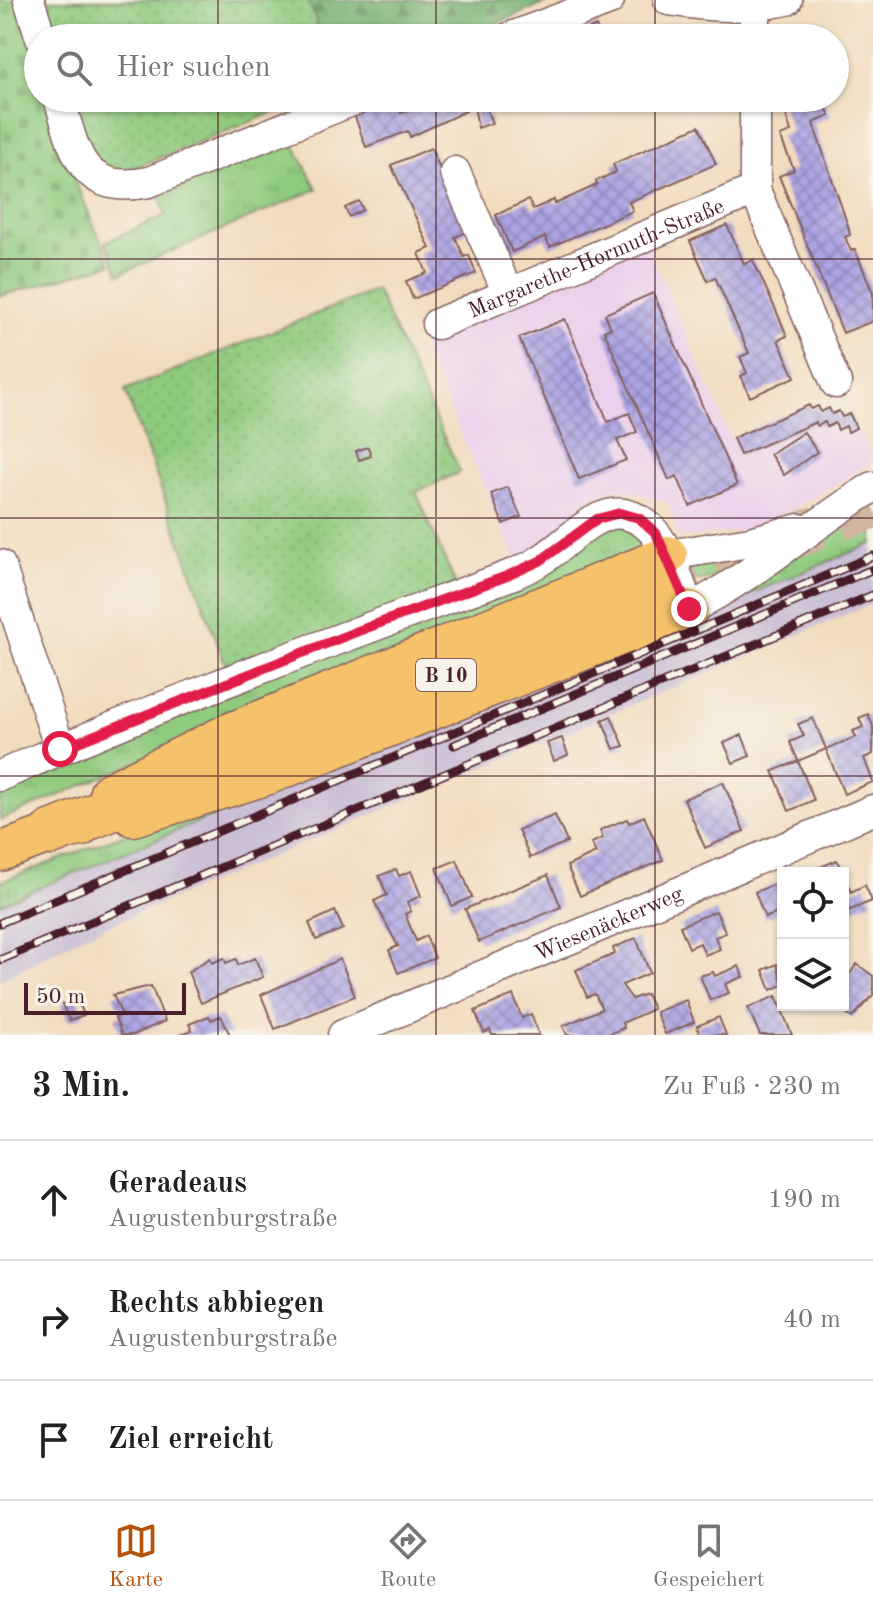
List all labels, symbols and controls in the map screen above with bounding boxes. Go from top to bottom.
search box [24,24,849,112]
icon: search [52,46,96,90]
text: Hier suchen [116,53,271,83]
street label: Margarethe-Hormuth-Straße [465,195,727,323]
route end [671,591,707,627]
road number: B 10 [416,659,476,691]
route start [42,731,78,767]
map controls [777,867,849,1011]
button: locate [777,867,849,939]
street label: Wiesenäckerweg [531,883,687,966]
button: layers [777,939,849,1011]
scale bar [24,979,186,1015]
text: 50 m [36,986,85,1008]
text: 3 Min. [32,1070,130,1104]
text: Zu Fuß · 230 m [663,1074,841,1100]
text: Geradeaus [108,1169,247,1199]
icon: ahead [32,1178,76,1222]
text: 190 m [768,1187,841,1213]
text: Augustenburgstraße [108,1206,337,1232]
text: Rechts abbiegen [108,1289,325,1319]
icon: right [32,1298,76,1342]
text: 40 m [783,1307,841,1333]
text: Augustenburgstraße [108,1326,337,1352]
icon: arrive [32,1418,76,1462]
text: Ziel erreicht [108,1425,273,1455]
tab: Karte [109,1519,163,1594]
tab: Route [380,1519,436,1594]
tab: Gespeichert [653,1519,764,1594]

